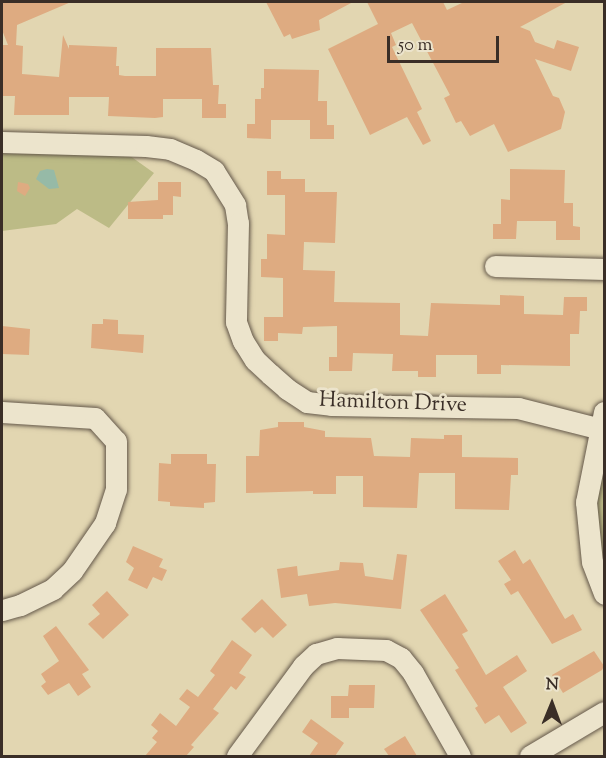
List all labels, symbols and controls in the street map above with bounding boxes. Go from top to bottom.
scale bar [390,24,502,62]
text: 50 m [398,33,432,59]
street label: Hamilton Drive [319,388,467,420]
north arrow [522,674,582,734]
text: N [546,674,559,697]

